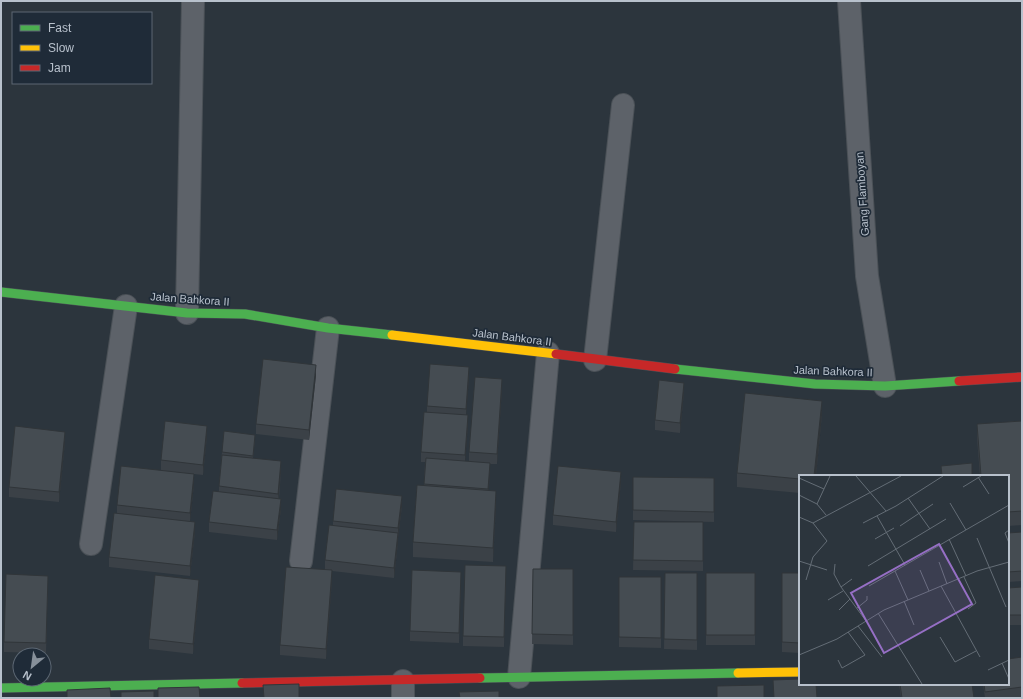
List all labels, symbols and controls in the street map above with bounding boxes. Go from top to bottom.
legend [12,12,152,84]
text: Fast [48,21,72,35]
text: Slow [48,41,74,55]
text: Jam [48,61,71,75]
street label: Gang Flamboyan [853,151,871,237]
street label: Jalan Bahkora II [150,290,230,308]
street label: Jalan Bahkora II [472,326,552,348]
street label: Jalan Bahkora II [793,364,873,378]
inset map [799,475,1009,685]
north arrow [12,647,52,687]
text: N [21,669,34,683]

